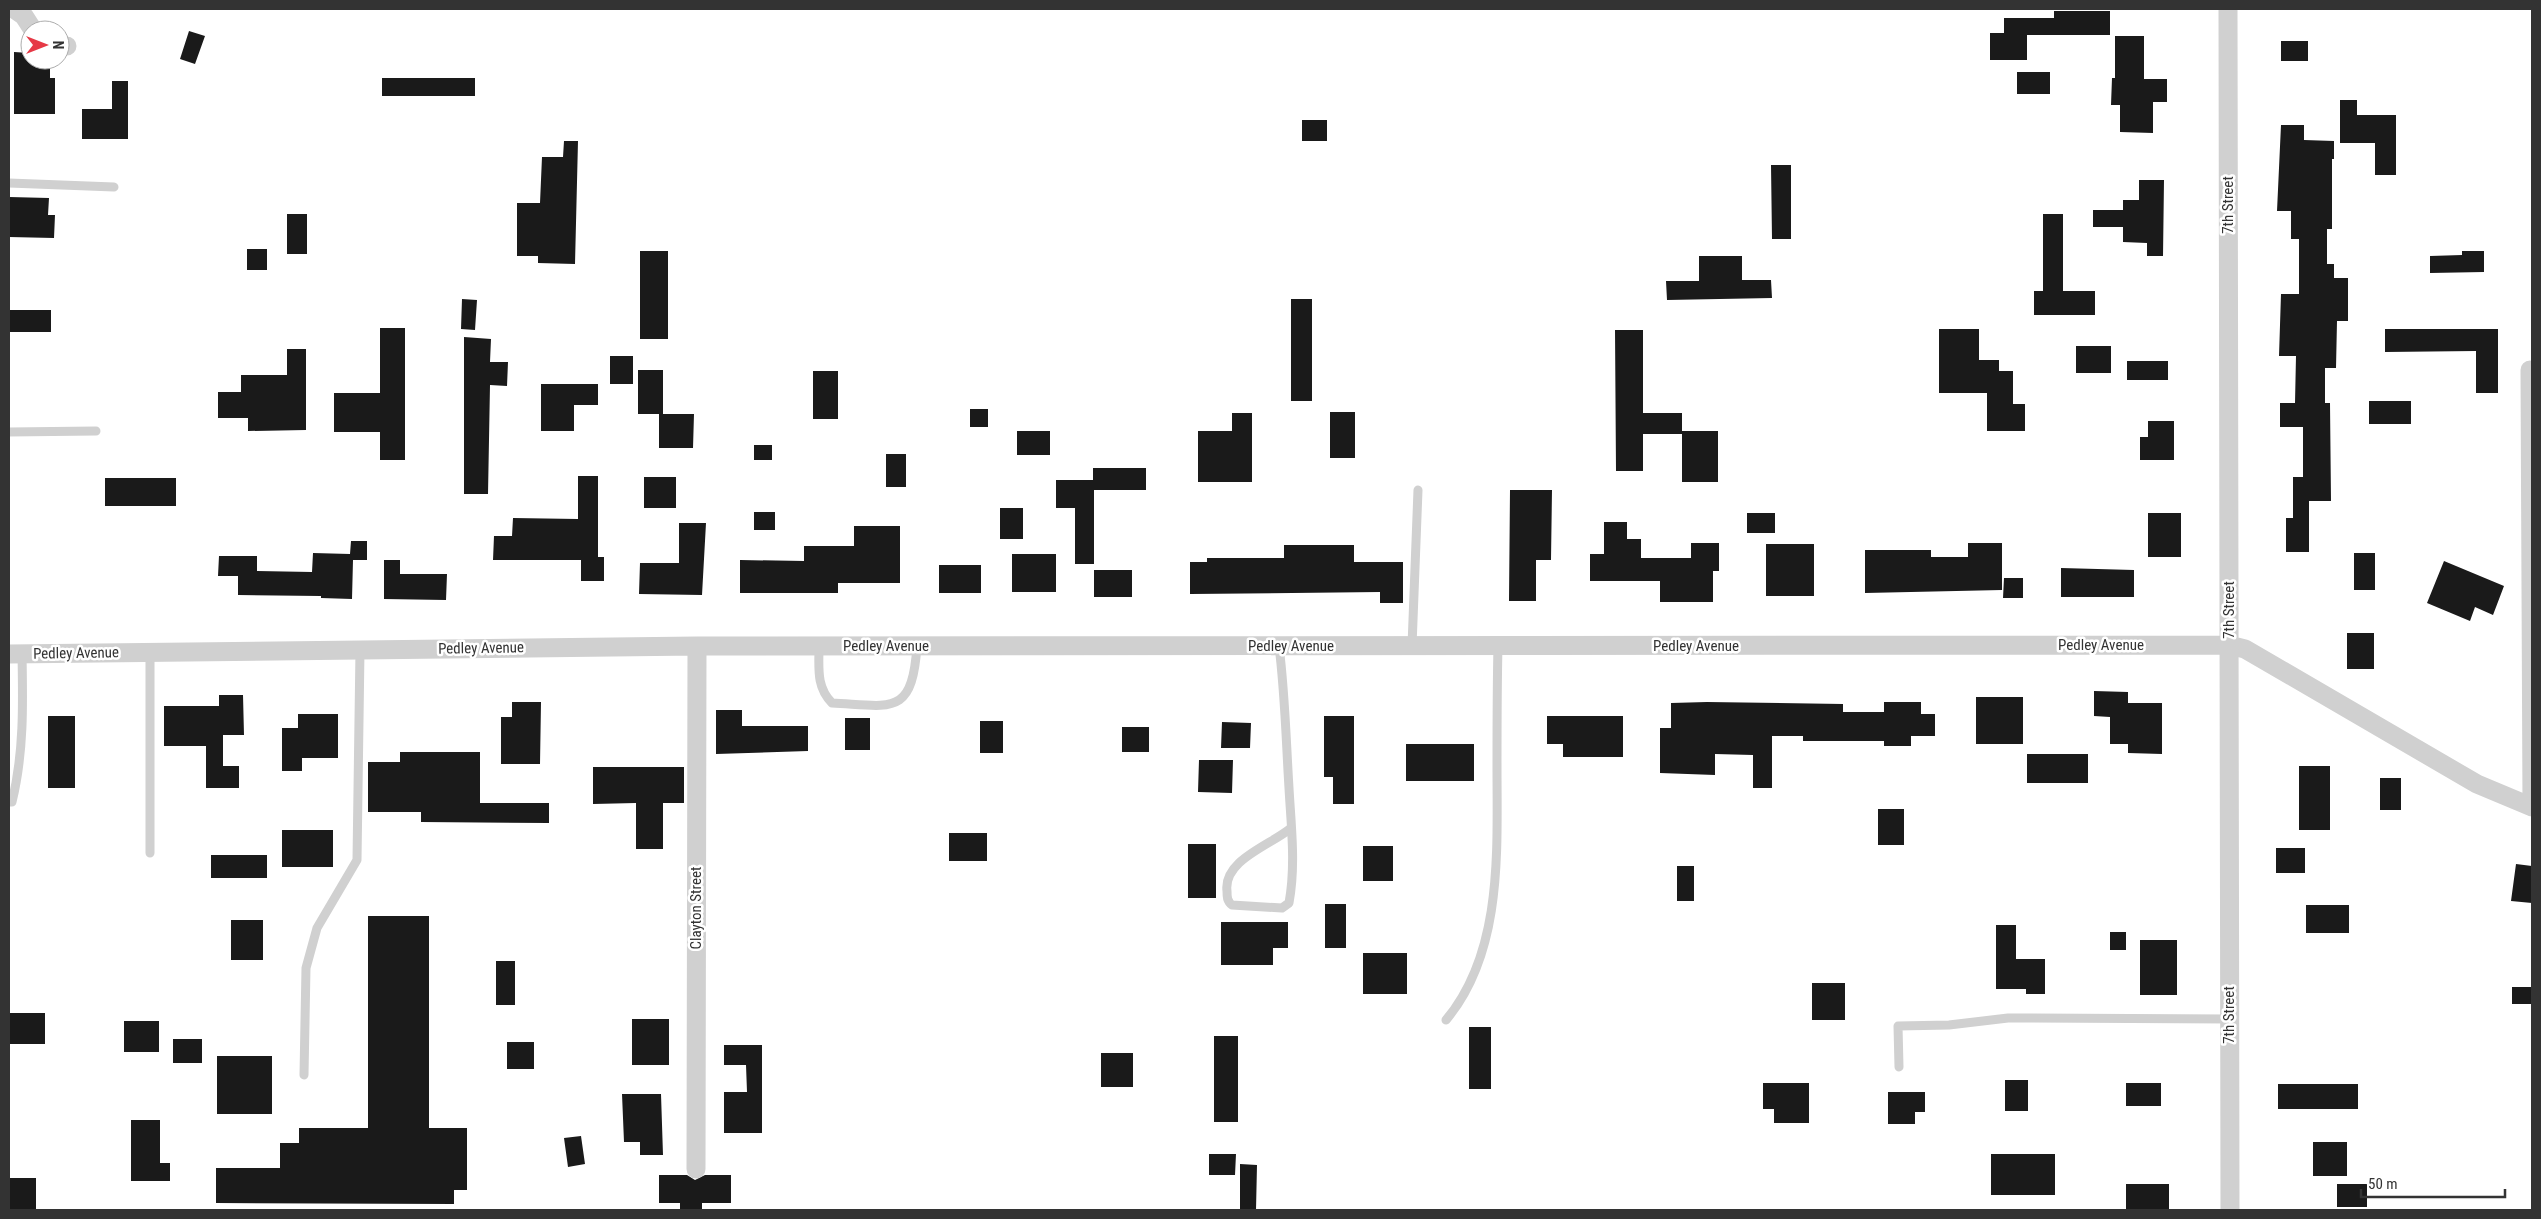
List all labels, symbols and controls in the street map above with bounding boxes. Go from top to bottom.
north arrow [20,20,70,70]
text: N [50,41,66,49]
street label: 7th Street [2219,176,2237,234]
street label: 7th Street [2220,581,2238,639]
street label: Pedley Avenue [2058,636,2144,654]
street label: Pedley Avenue [843,637,929,655]
street label: Pedley Avenue [1248,637,1334,655]
street label: Pedley Avenue [1653,637,1739,655]
street label: Pedley Avenue [438,638,524,658]
street label: Pedley Avenue [33,643,119,663]
street label: Clayton Street [687,867,705,949]
street label: 7th Street [2220,986,2238,1044]
scale bar [2361,1166,2505,1198]
text: 50 m [2368,1175,2398,1193]

